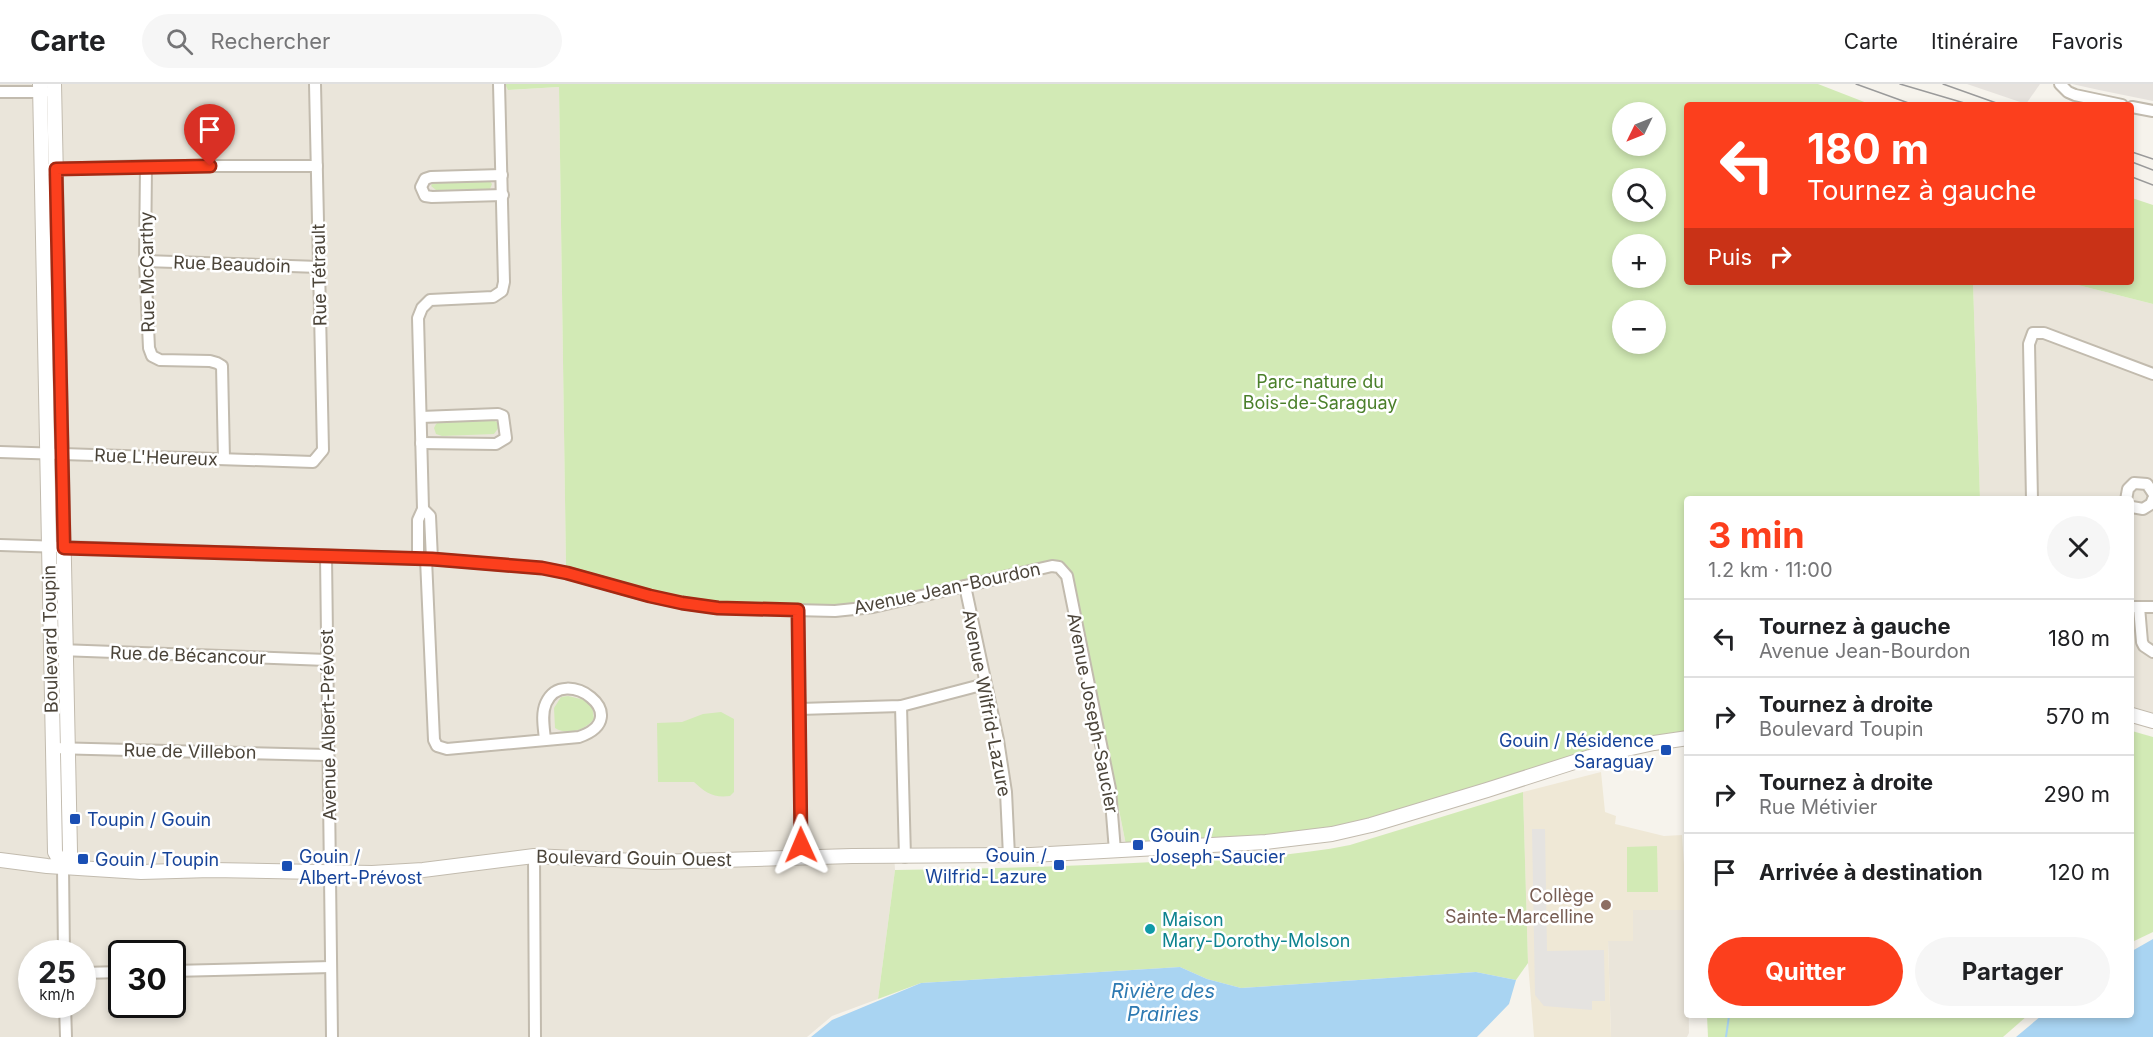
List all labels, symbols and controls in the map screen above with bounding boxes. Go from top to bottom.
search box [142,14,562,68]
text: Carte [30,24,106,58]
icon: search [163,25,196,58]
text: Rechercher [211,28,330,54]
text: Carte [1844,29,1898,54]
text: Itinéraire [1931,29,2018,54]
text: Favoris [2051,29,2123,54]
north arrow [1612,102,1666,156]
map controls [1612,102,1666,354]
pin [184,104,235,166]
icon: arrive [193,113,226,146]
text: 180 m [1807,123,1929,174]
icon: left [1708,126,1786,204]
button: search [1612,168,1666,222]
text: Tournez à gauche [1807,174,2036,207]
street label: Rue McCarthy [135,211,159,333]
street label: Rue Tétrault [308,224,330,326]
button: + [1612,234,1666,288]
icon: right [1764,240,1797,273]
text: Puis [1708,244,1752,270]
street label: Rue Beaudoin [173,251,291,277]
button: − [1612,300,1666,354]
park label: Parc-nature du Bois-de-Saraguay [1243,371,1397,413]
street label: Rue L'Heureux [94,444,218,470]
text: 3 min [1708,513,1805,557]
button: close [2047,516,2110,579]
street label: Avenue Jean-Bourdon [852,558,1042,618]
text: 1.2 km · 11:00 [1708,558,1833,582]
street label: Boulevard Toupin [38,565,62,713]
street label: Avenue Wilfrid-Lazure [959,608,1015,798]
street label: Avenue Joseph-Saucier [1063,611,1123,815]
text: Tournez à gauche [1759,613,1951,639]
icon: left [1708,622,1741,655]
text: 180 m [2048,625,2110,651]
street label: Avenue Albert-Prévost [316,629,340,821]
text: Avenue Jean-Bourdon [1759,639,1971,663]
street label: Rue de Bécancour [110,642,267,668]
text: Tournez à droite [1759,691,1933,717]
icon: right [1708,700,1741,733]
text: 570 m [2045,703,2110,729]
text: Boulevard Toupin [1759,717,1924,741]
place label: Gouin / Résidence Saraguay [1499,730,1654,772]
street label: Rue de Villebon [123,739,257,763]
marker: Gouin / Résidence Saraguay [1659,743,1673,757]
text: Tournez à droite [1759,769,1933,795]
icon: right [1708,778,1741,811]
text: 290 m [2044,781,2110,807]
text: Rue Métivier [1759,795,1877,819]
place label: Toupin / Gouin [87,809,211,830]
marker: Toupin / Gouin [68,812,82,826]
position arrow [769,813,833,877]
place label: Gouin / Joseph-Saucier [1150,825,1285,867]
marker: Gouin / Joseph-Saucier [1131,838,1145,852]
place label: Gouin / Wilfrid-Lazure [925,845,1048,887]
place label: Gouin / Albert-Prévost [299,846,422,888]
street label: Boulevard Gouin Ouest [536,846,732,870]
place label: Gouin / Toupin [95,849,219,870]
marker: Gouin / Toupin [76,852,90,866]
icon: arrive [1708,856,1741,889]
marker: Gouin / Wilfrid-Lazure [1052,858,1066,872]
marker: Gouin / Albert-Prévost [280,859,294,873]
text: Arrivée à destination [1759,859,1983,885]
text: 120 m [2048,859,2110,885]
place label: Collège Sainte-Marcelline [1445,885,1594,927]
marker: Collège Sainte-Marcelline [1599,898,1613,912]
place label: Maison Mary-Dorothy-Molson [1162,909,1350,951]
marker: Maison Mary-Dorothy-Molson [1143,922,1157,936]
button: Quitter [1708,937,1903,1006]
button: Partager [1915,937,2110,1006]
speed limit sign: 30 [108,940,186,1018]
text: 25 [38,954,76,990]
water label: Rivière des Prairies [1111,979,1215,1026]
text: km/h [39,985,75,1004]

